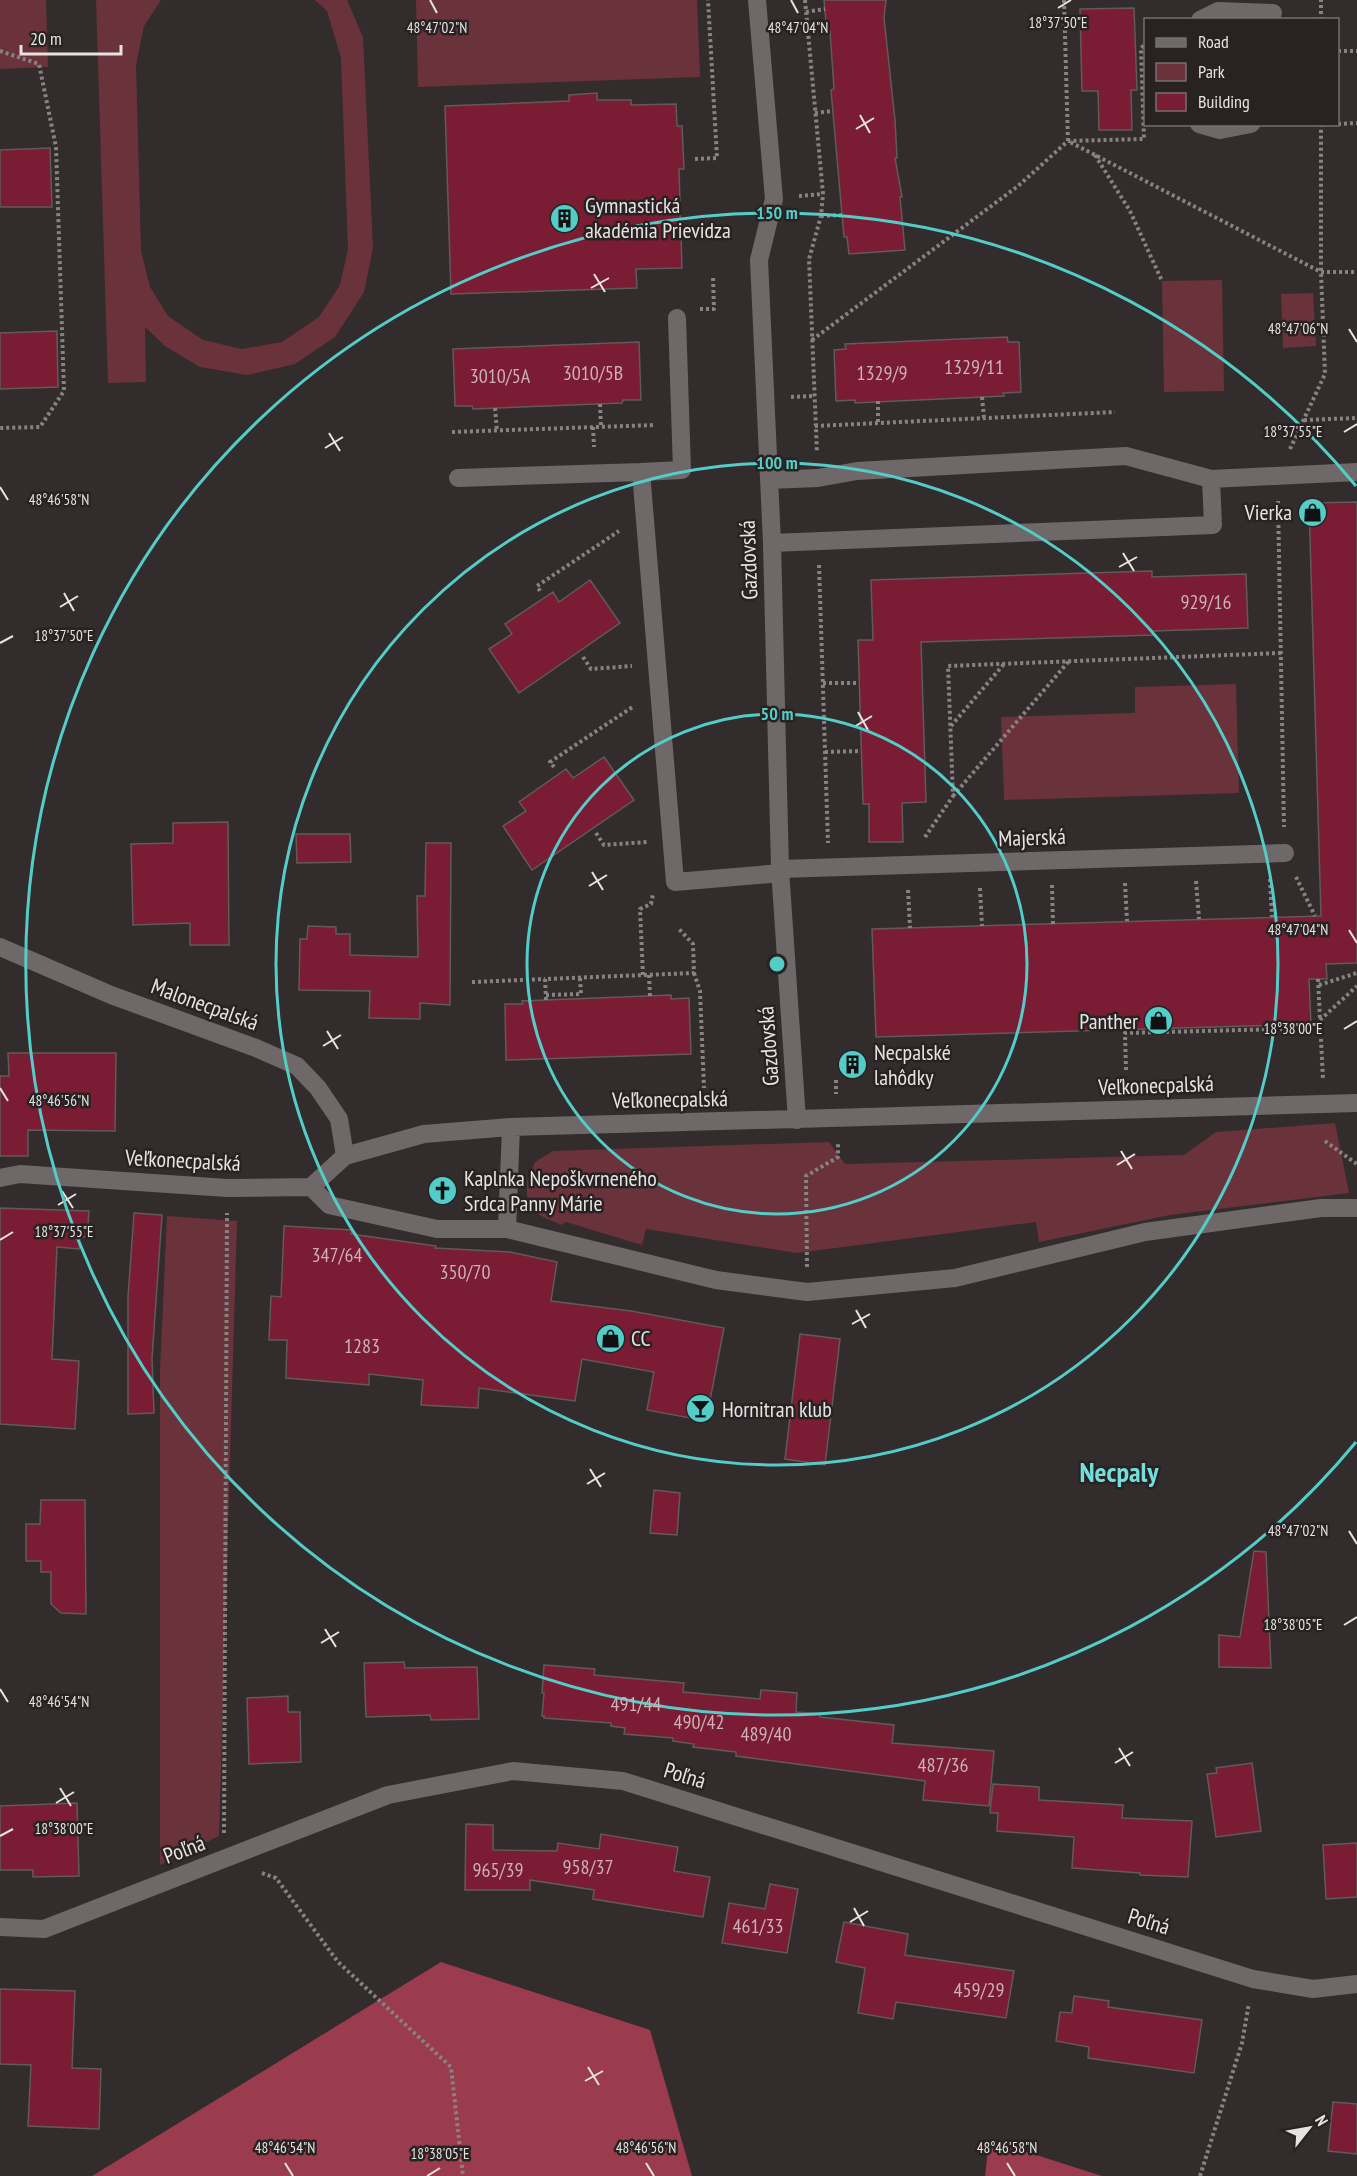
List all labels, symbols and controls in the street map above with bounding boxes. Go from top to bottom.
text: 18°37'50"E [1028,13,1088,32]
scale bar [21,18,122,56]
text: 48°47'02"N [407,18,467,37]
text: 48°47'04"N [768,18,828,37]
legend [1144,18,1339,126]
text: 20 m [30,27,62,50]
text: Road [1198,30,1229,53]
text: Park [1198,60,1225,83]
text: Building [1198,90,1250,113]
place label: Gymnastická akadémia Prievidza [585,191,731,244]
text: 150 m [756,201,798,224]
building icon: Gymnastická akadémia Prievidza [548,202,580,234]
text: 48°47'06"N [1268,319,1328,338]
house number: 1329/11 [944,354,1004,380]
house number: 3010/5B [563,360,623,386]
house number: 1329/9 [857,360,907,386]
house number: 3010/5A [470,363,531,389]
text: 18°37'55"E [1263,422,1323,441]
text: 100 m [756,451,798,474]
text: 48°46'58"N [29,490,89,509]
shop icon: Vierka [1297,496,1329,528]
place label: Vierka [1244,498,1292,526]
street label: Gazdovská [733,520,763,600]
house number: 929/16 [1181,589,1231,615]
text: 18°37'50"E [34,626,94,645]
text: 50 m [761,702,793,725]
street label: Majerská [998,822,1066,852]
text: 48°47'04"N [1268,920,1328,939]
centre of rings [767,954,787,974]
street label: Malonecpalská [148,972,262,1036]
street label: Gazdovská [751,1005,785,1087]
shop icon: Panther [1143,1005,1175,1037]
place label: Panther [1079,1007,1138,1035]
text: 18°38'00"E [1263,1019,1323,1038]
place label: Necpalské lahôdky [874,1038,951,1091]
building icon: Necpalské lahôdky [837,1049,869,1081]
street label: Veľkonecpalská [1097,1069,1214,1101]
street label: Veľkonecpalská [611,1084,728,1114]
text: 48°46'56"N [29,1091,89,1110]
street label: Veľkonecpalská [123,1143,242,1177]
place label: Kaplnka Nepoškvrneného Srdca Panny Márie [464,1164,657,1217]
church icon: Kaplnka Nepoškvrneného Srdca Panny Márie [427,1175,459,1207]
text: 18°37'55"E [34,1222,94,1241]
house number: 347/64 [312,1242,362,1268]
house number: 350/70 [440,1259,490,1285]
shop icon: CC [594,1322,626,1354]
place label: CC [631,1324,651,1352]
house number: 1283 [344,1333,380,1359]
bar icon: Hornitran klub [685,1393,717,1425]
place label: Hornitran klub [722,1395,832,1423]
district label: Necpaly [1080,1453,1159,1490]
text: 48°47'02"N [1268,1521,1328,1540]
text: 18°38'05"E [1263,1615,1323,1634]
house number: 491/44 [611,1691,661,1717]
text: 48°46'54"N [29,1692,89,1711]
house number: 490/42 [674,1709,724,1735]
house number: 489/40 [741,1721,791,1747]
house number: 487/36 [918,1752,968,1778]
street label: Poľná [661,1755,709,1795]
text: 18°38'00"E [34,1819,94,1838]
street label: Poľná [159,1828,209,1870]
house number: 958/37 [563,1854,613,1880]
house number: 965/39 [473,1857,523,1883]
street label: Poľná [1125,1901,1173,1941]
house number: 461/33 [733,1913,783,1939]
house number: 459/29 [954,1977,1004,2003]
north arrow [1279,2098,1339,2158]
text: N [1311,2111,1333,2129]
text: 48°46'54"N [255,2138,315,2157]
text: 48°46'56"N [616,2138,676,2157]
text: 48°46'58"N [977,2138,1037,2157]
text: 18°38'05"E [410,2144,470,2163]

